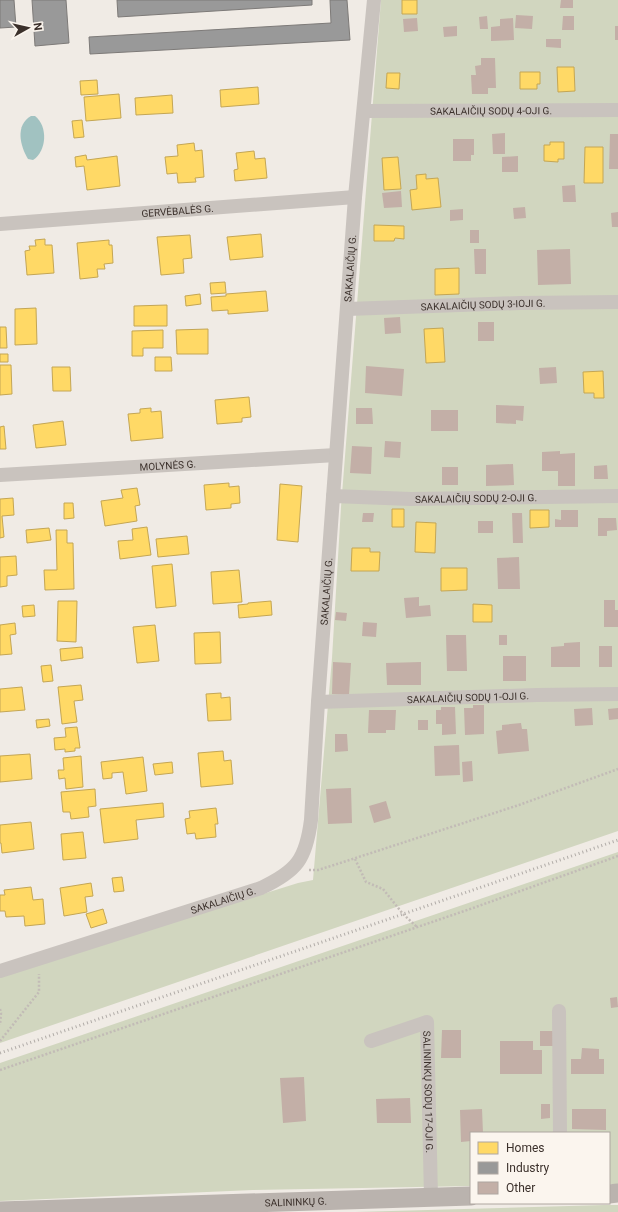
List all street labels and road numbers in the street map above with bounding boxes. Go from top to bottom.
street label: SAKALAIČIŲ SODŲ 4-OJI G. [430,103,552,116]
street label: GERVĖBALĖS G. [141,202,214,219]
street label: SAKALAIČIŲ G. [342,234,358,302]
street label: SAKALAIČIŲ SODŲ 3-IOJI G. [420,297,545,312]
street label: MOLYNĖS G. [139,458,196,472]
street label: SAKALAIČIŲ SODŲ 2-OJI G. [415,491,537,504]
street label: SAKALAIČIŲ G. [318,557,334,626]
street label: SAKALAIČIŲ SODŲ 1-OJI G. [407,690,529,705]
street label: SAKALAIČIŲ G. [189,885,257,916]
street label: SALININKŲ SODŲ 17-OJI G. [422,1031,435,1153]
street label: SALININKŲ G. [265,1195,327,1208]

